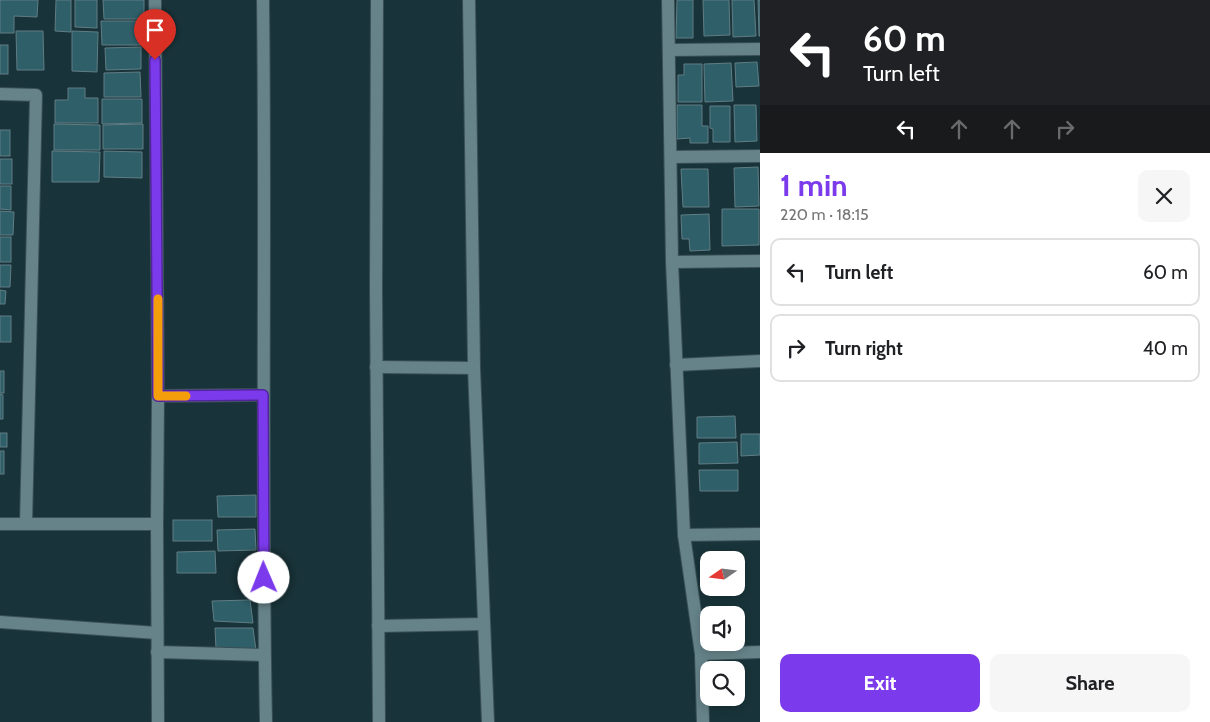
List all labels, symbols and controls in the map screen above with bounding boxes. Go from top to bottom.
pin [134,9,176,60]
icon: arrive [141,16,169,44]
text: 60 m [863,17,946,60]
icon: left [780,20,845,85]
text: Turn left [863,60,940,87]
icon: left [892,115,920,143]
icon: ahead [945,115,973,143]
icon: ahead [998,115,1026,143]
icon: right [1051,115,1079,143]
text: 1 min [780,167,848,204]
button: close [1138,170,1190,222]
text: 220 m · 18:15 [780,205,869,224]
icon: left [782,258,810,286]
text: Turn left [825,261,893,284]
text: 60 m [1143,261,1188,284]
icon: right [782,334,810,362]
text: Turn right [825,337,903,360]
text: 40 m [1143,337,1188,360]
position arrow [237,551,289,603]
north arrow [700,551,745,596]
map controls [700,551,745,706]
button: sound [700,606,745,651]
button: Exit [780,654,980,712]
button: Share [990,654,1190,712]
button: search [700,661,745,706]

